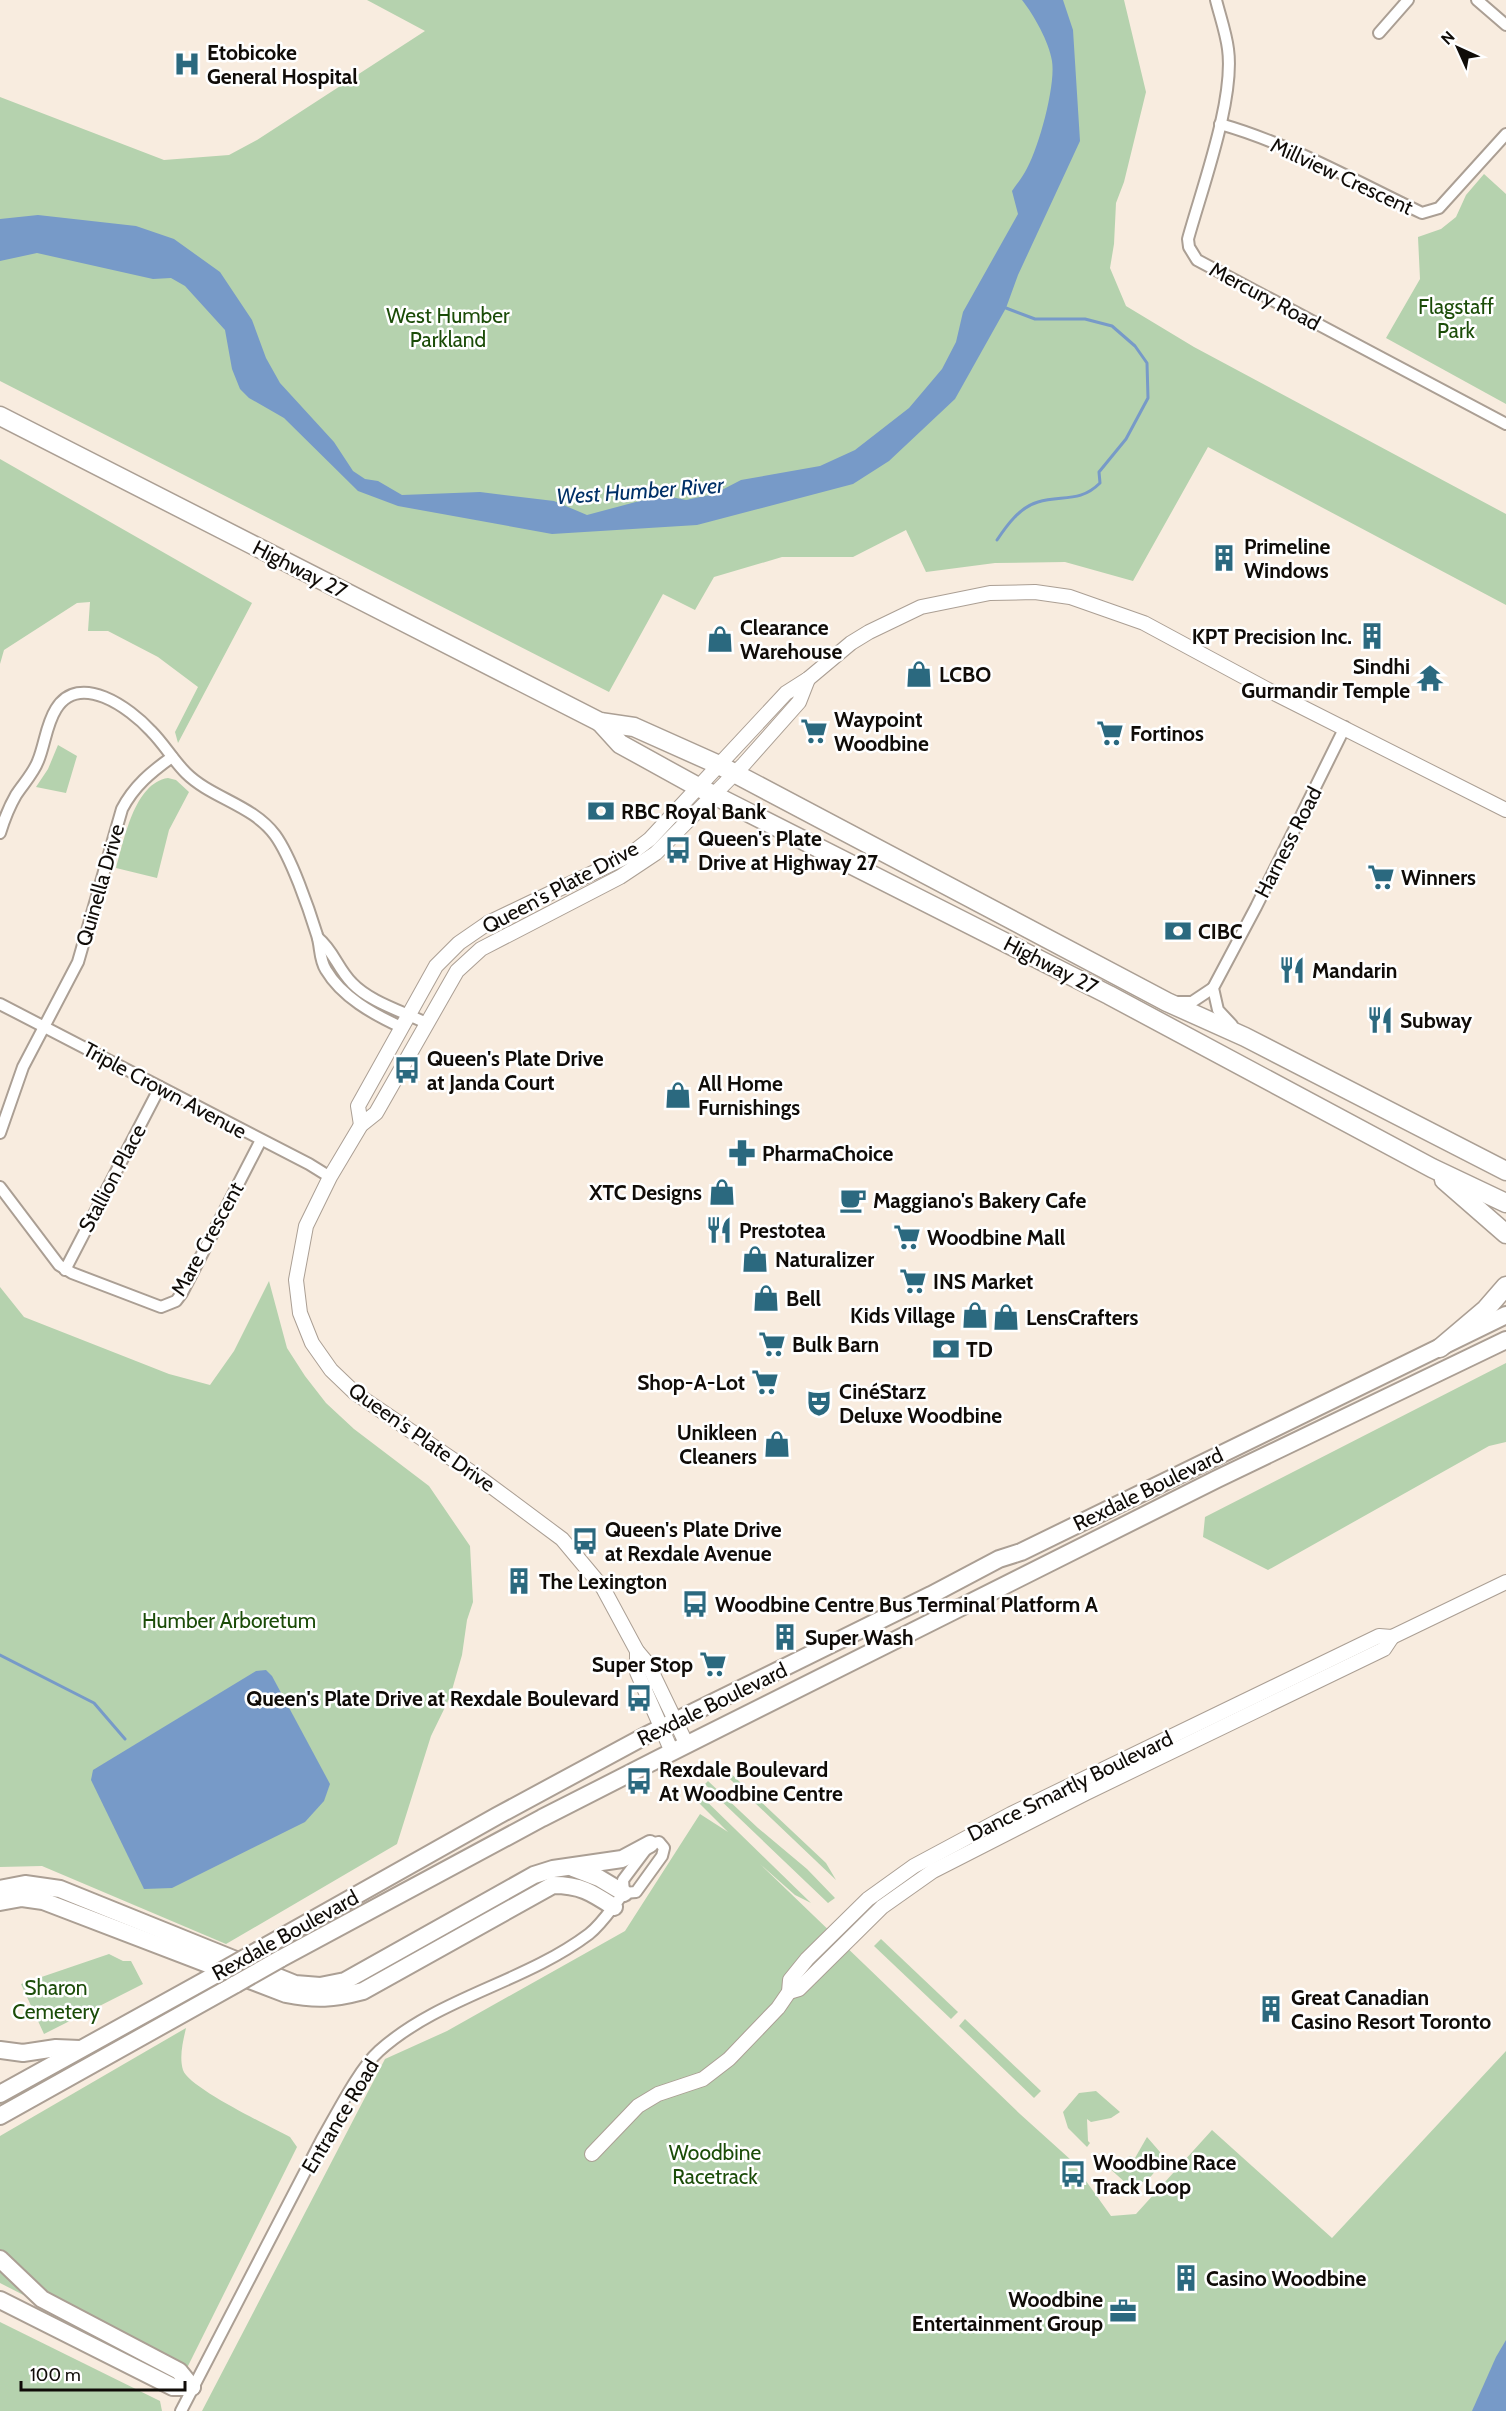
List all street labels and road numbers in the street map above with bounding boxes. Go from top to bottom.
street label: Millview Crescent [1267,132,1417,220]
street label: Mercury Road [1205,256,1325,336]
street label: Highway 27 [249,535,352,604]
street label: Harness Road [1249,782,1327,902]
street label: Quinella Drive [71,821,129,949]
street label: Queen's Plate Drive [478,835,642,939]
street label: Highway 27 [1000,931,1103,1000]
street label: Triple Crown Avenue [79,1036,251,1144]
street label: Stallion Place [73,1120,151,1236]
street label: Mare Crescent [165,1178,249,1300]
street label: Queen's Plate Drive [344,1377,500,1497]
street label: Rexdale Boulevard [1069,1442,1227,1536]
street label: Rexdale Boulevard [633,1657,791,1751]
street label: Dance Smartly Boulevard [963,1725,1177,1847]
street label: Rexdale Boulevard [207,1884,363,1986]
street label: Entrance Road [296,2054,384,2178]

